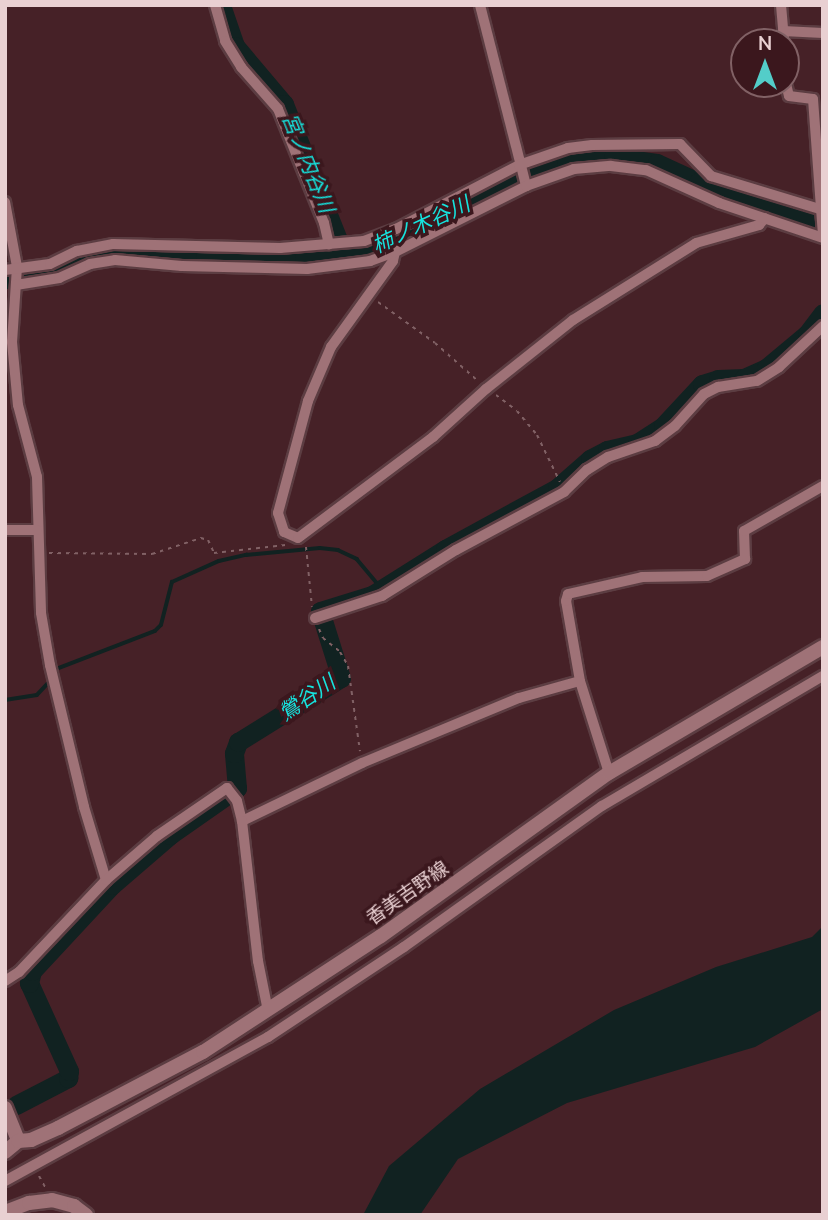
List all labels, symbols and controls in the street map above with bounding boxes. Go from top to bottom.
north arrow [730,28,800,98]
text: N [758,31,772,57]
water label: 宮ノ内谷川 [277,110,339,216]
water label: 柿ノ木谷川 [368,191,474,259]
water label: 鶯谷川 [274,670,340,726]
street label: 香美吉野線 [363,857,453,931]

